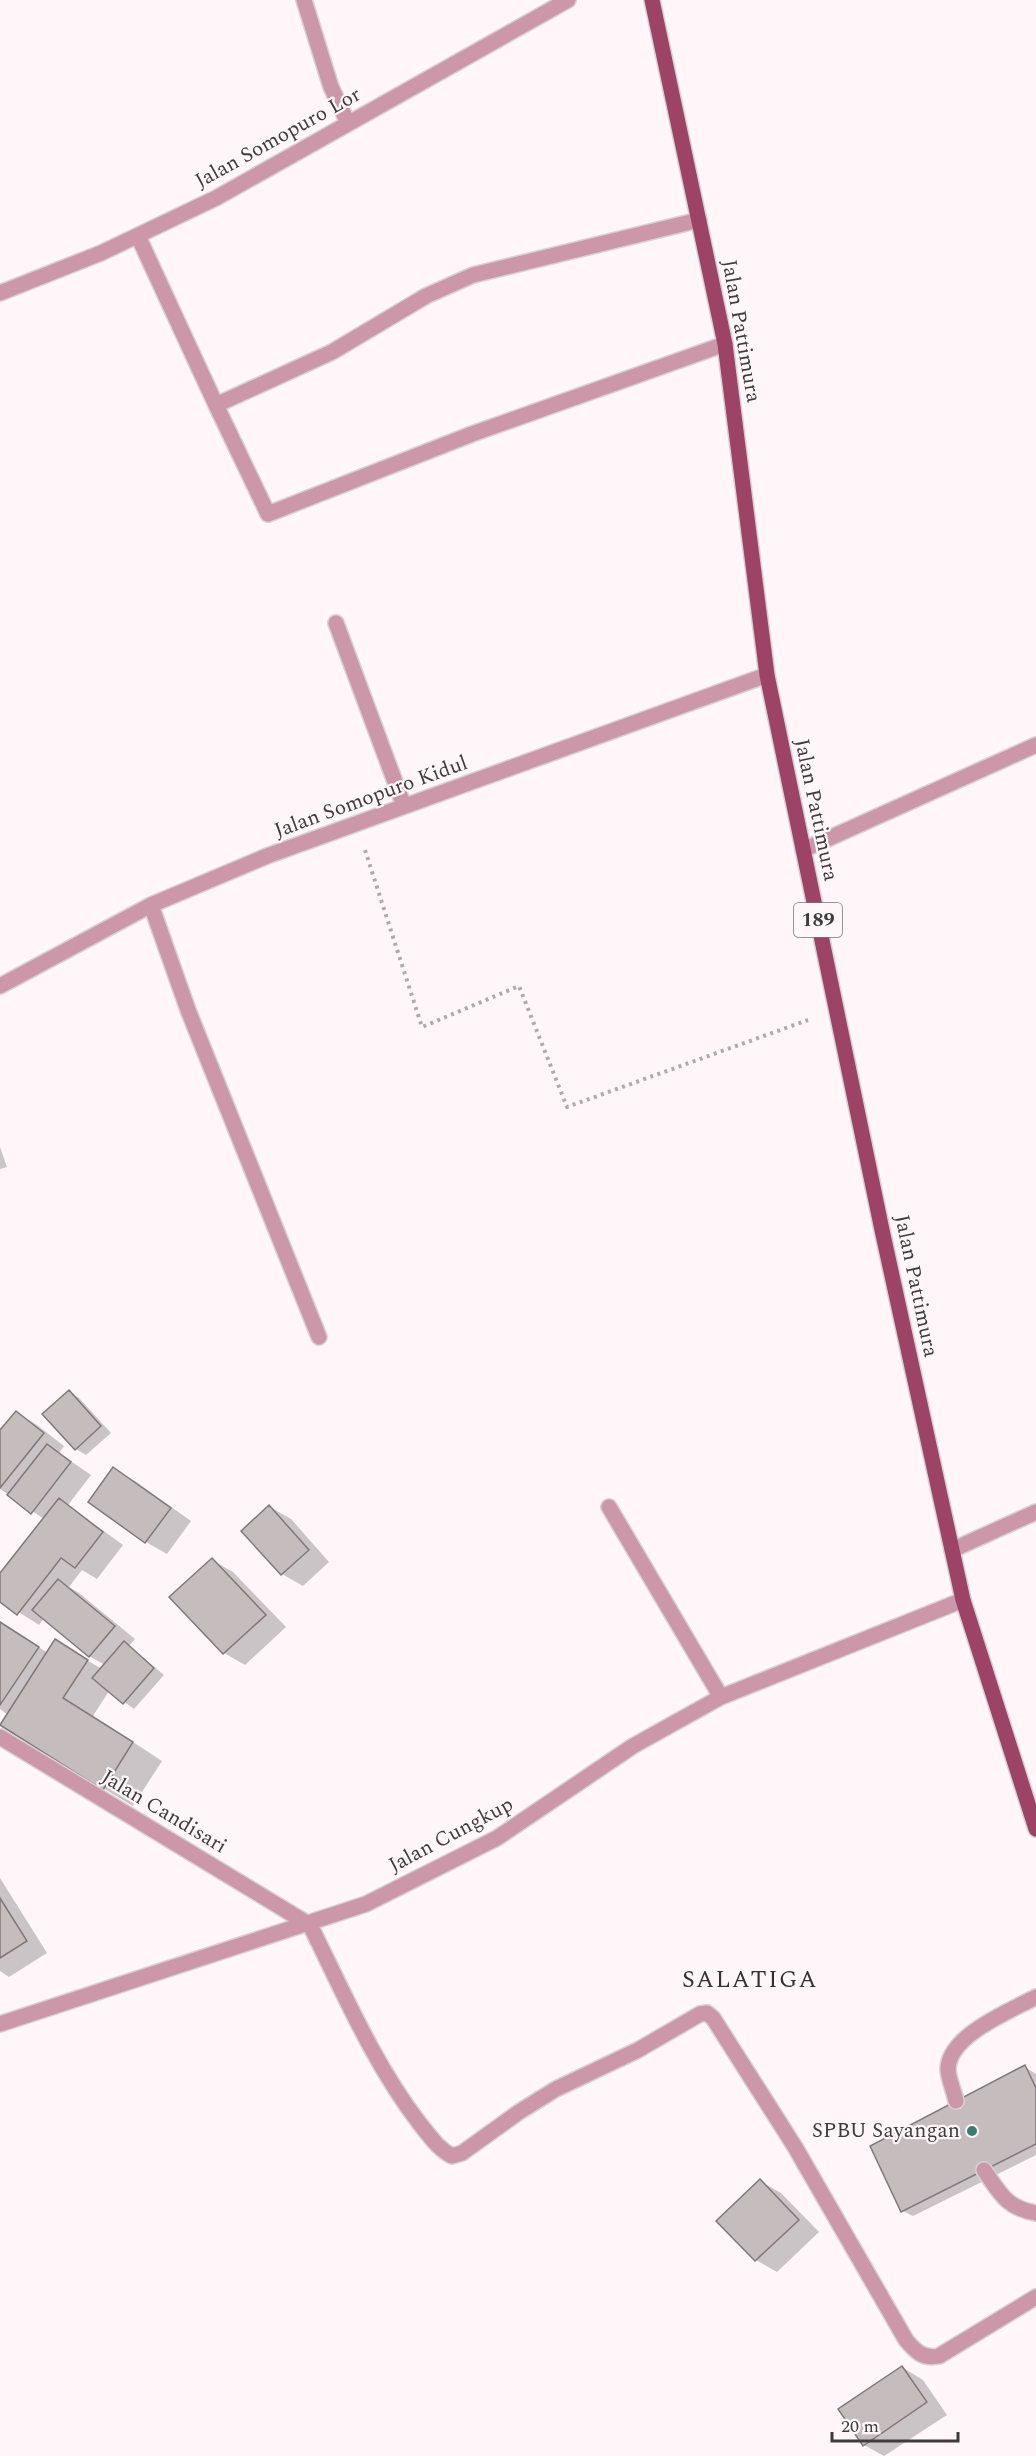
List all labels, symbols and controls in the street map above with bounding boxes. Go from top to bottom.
street label: Jalan Somopuro Lor [189,79,367,197]
street label: Jalan Pattimura [713,257,769,406]
street label: Jalan Pattimura [785,736,847,885]
street label: Jalan Somopuro Kidul [270,747,472,847]
road number: 189 [794,903,842,937]
street label: Jalan Pattimura [885,1212,947,1361]
street label: Jalan Candisari [95,1762,233,1862]
street label: Jalan Cungkup [383,1789,519,1881]
district label: SALATIGA [682,1962,818,1998]
place label: SPBU Sayangan [812,2115,960,2147]
marker: SPBU Sayangan [965,2124,979,2138]
scale bar [832,2405,958,2443]
text: 20 m [841,2413,879,2440]

